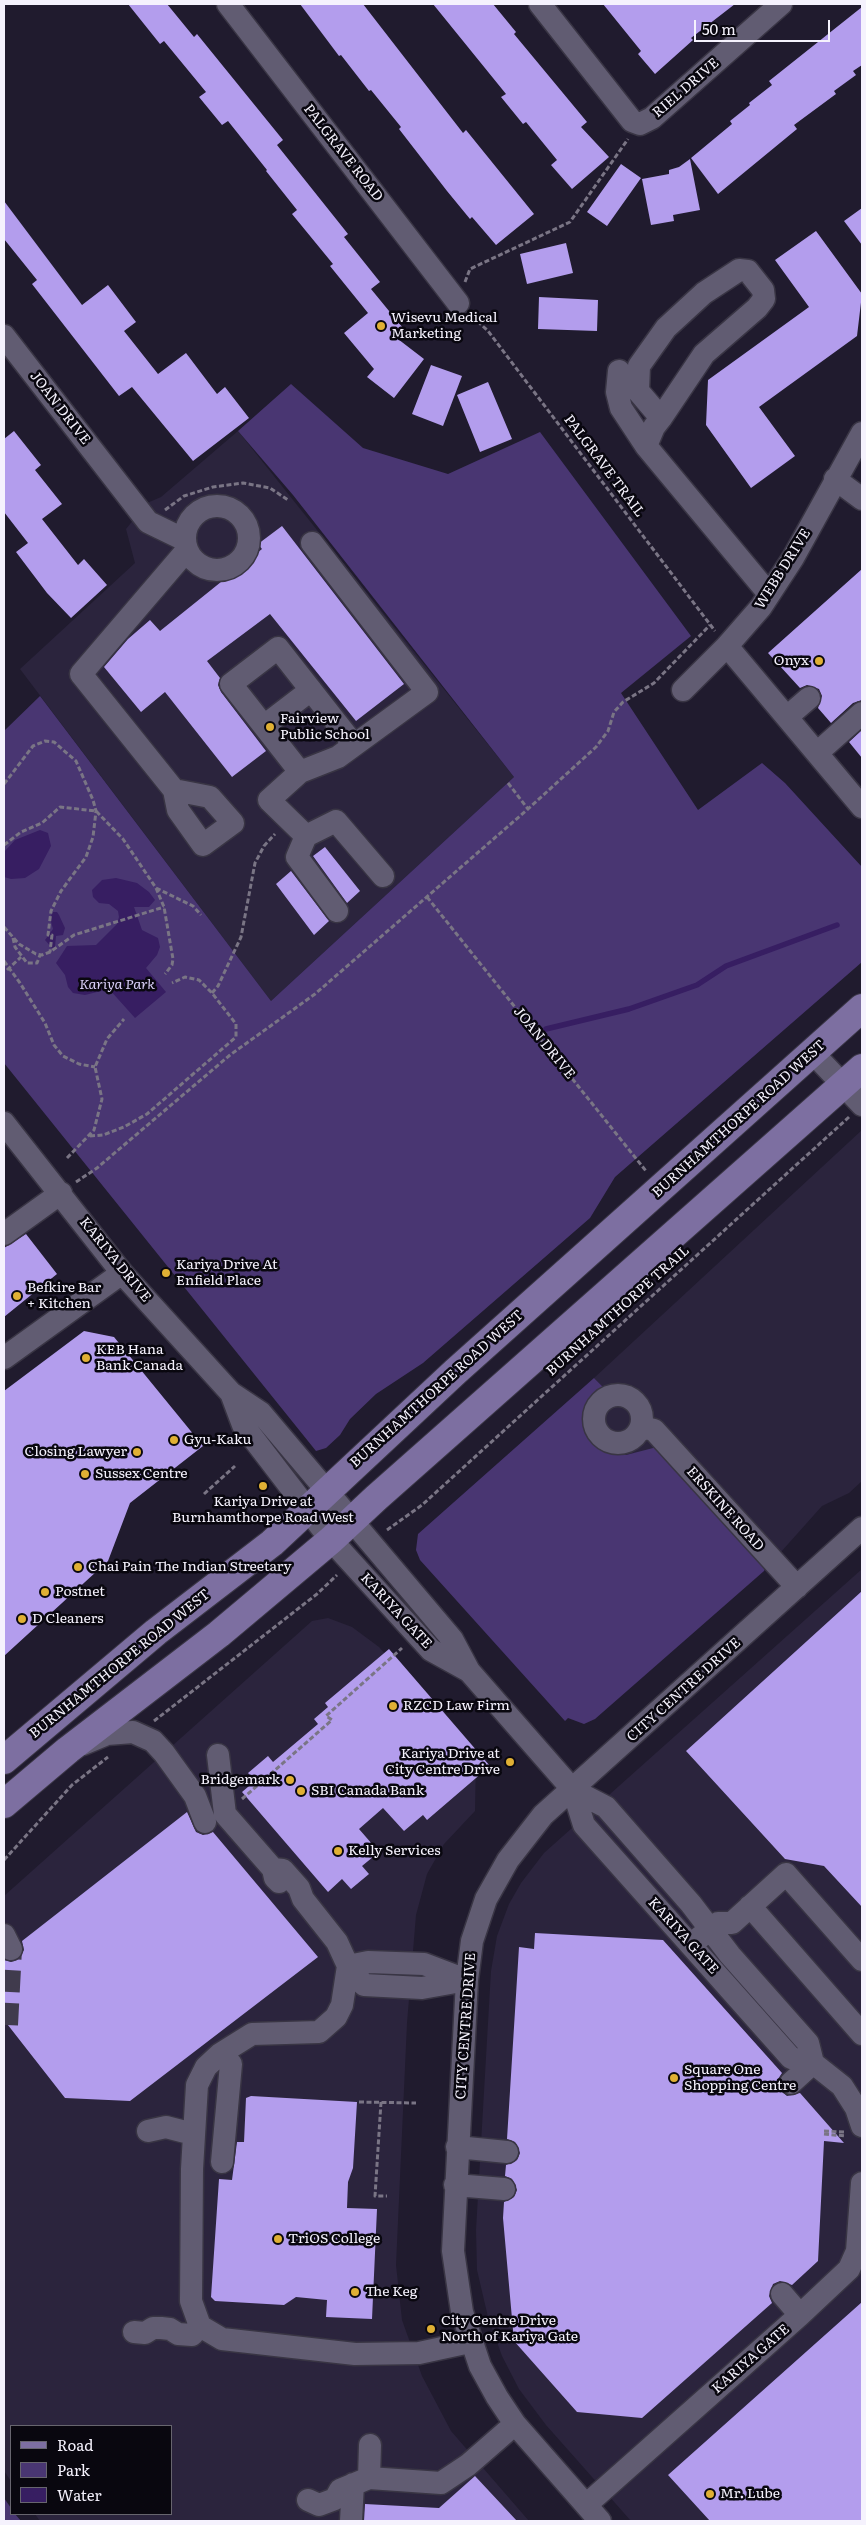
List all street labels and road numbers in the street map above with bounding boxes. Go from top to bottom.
street label: RIEL DRIVE [649,55,723,121]
street label: PALGRAVE ROAD [300,101,386,205]
street label: JOAN DRIVE [26,368,94,448]
street label: PALGRAVE TRAIL [560,412,648,520]
street label: WEBB DRIVE [752,526,814,612]
street label: JOAN DRIVE [510,1003,578,1083]
street label: BURNHAMTHORPE ROAD WEST [649,1037,829,1201]
street label: KARIYA DRIVE [76,1214,154,1306]
street label: BURNHAMTHORPE TRAIL [543,1242,693,1380]
street label: BURNHAMTHORPE ROAD WEST [347,1307,527,1471]
street label: ERSKINE ROAD [683,1463,767,1555]
street label: KARIYA GATE [357,1570,435,1652]
street label: BURNHAMTHORPE ROAD WEST [26,1586,214,1742]
street label: CITY CENTRE DRIVE [624,1635,744,1745]
street label: KARIYA GATE [644,1894,722,1978]
street label: CITY CENTRE DRIVE [452,1952,480,2100]
street label: KARIYA GATE [709,2321,793,2397]

